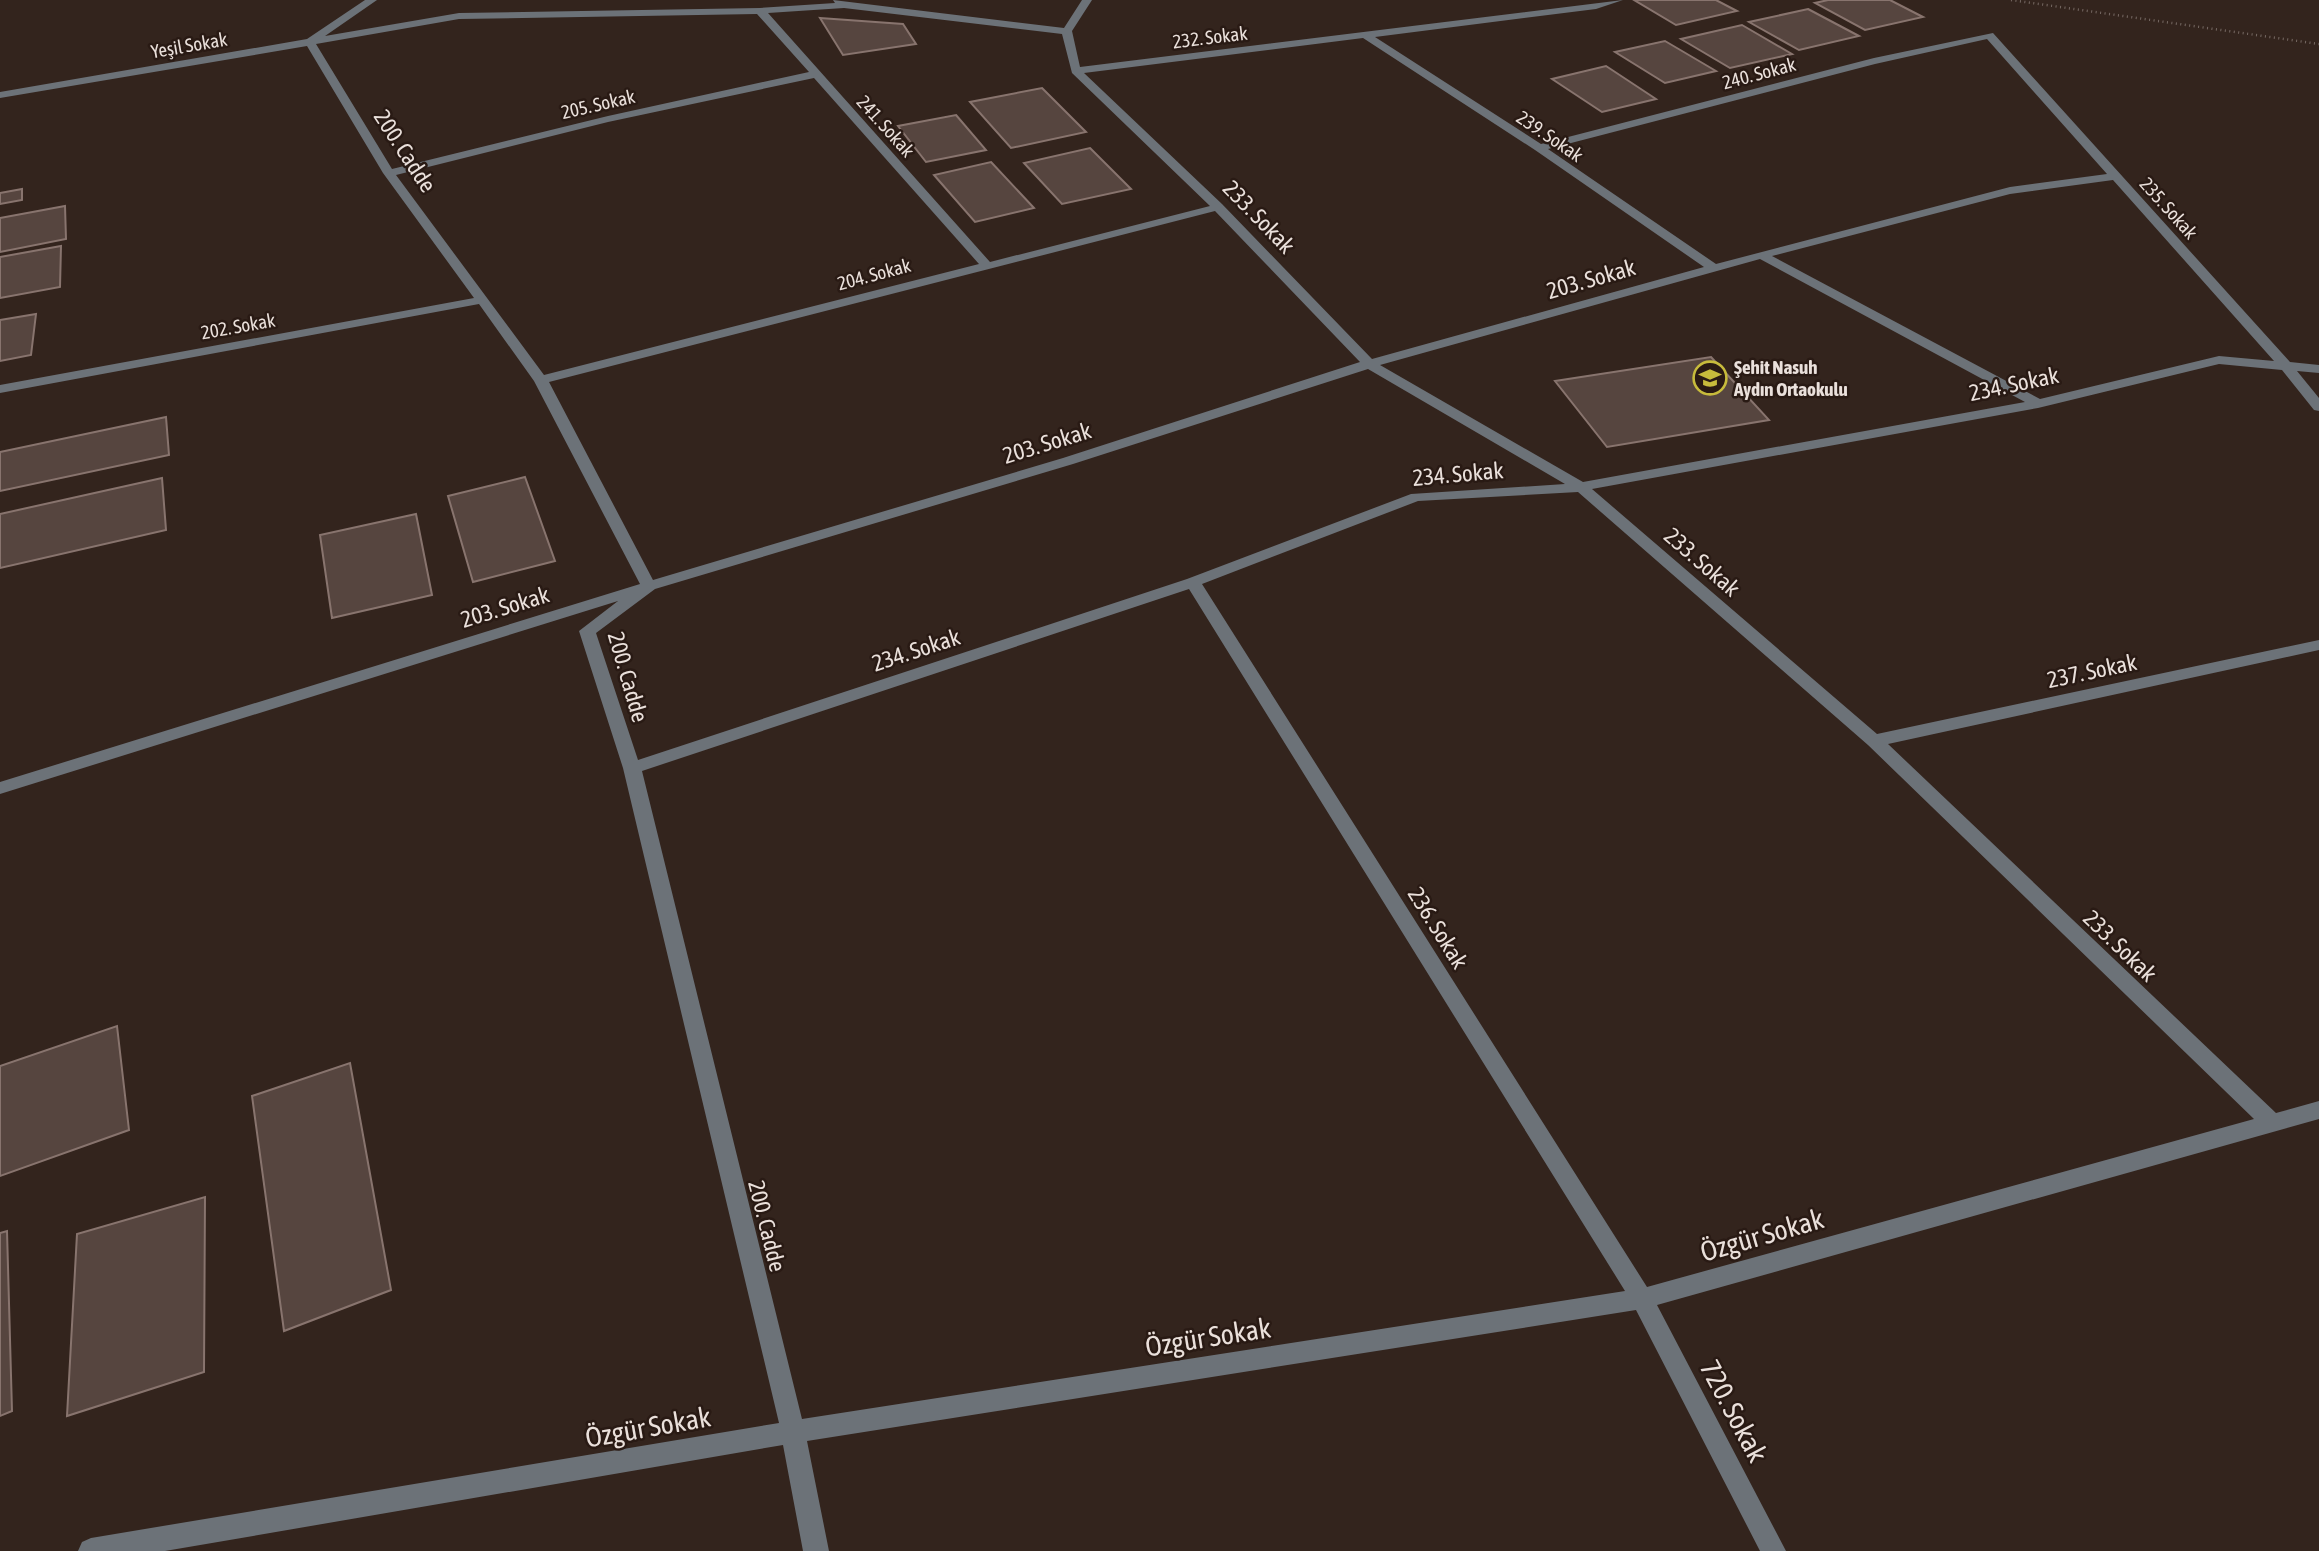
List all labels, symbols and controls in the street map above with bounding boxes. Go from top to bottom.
street label: 232. Sokak [1171,21,1249,53]
street label: Yeşil Sokak [149,27,230,63]
street label: 240. Sokak [1720,52,1799,93]
street label: 205. Sokak [559,85,638,123]
street label: 241. Sokak [853,91,920,162]
street label: 200. Cadde [369,105,441,197]
street label: 239. Sokak [1513,106,1588,167]
street label: 235. Sokak [2136,173,2203,244]
street label: 233. Sokak [1218,175,1300,259]
street label: 204. Sokak [835,253,914,294]
street label: 203. Sokak [1544,254,1638,304]
street label: 202. Sokak [199,309,278,343]
place label: Şehit Nasuh Aydın Ortaokulu [1733,356,1848,400]
school or university icon: Şehit Nasuh Aydın Ortaokulu [1691,359,1729,397]
street label: 234. Sokak [1967,362,2061,406]
street label: 203. Sokak [1000,417,1094,469]
street label: 234. Sokak [1411,457,1505,491]
street label: 233. Sokak [1659,522,1745,602]
street label: 203. Sokak [458,581,552,633]
street label: 234. Sokak [869,624,963,676]
street label: 200. Cadde [603,629,653,725]
street label: 237. Sokak [2045,649,2139,693]
street label: 236. Sokak [1403,882,1473,974]
street label: 233. Sokak [2078,905,2162,987]
street label: 200. Cadde [743,1178,791,1274]
street label: Özgür Sokak [1697,1202,1827,1268]
street label: Özgür Sokak [1143,1311,1273,1363]
street label: 720. Sokak [1694,1355,1774,1467]
street label: Özgür Sokak [583,1400,713,1454]

